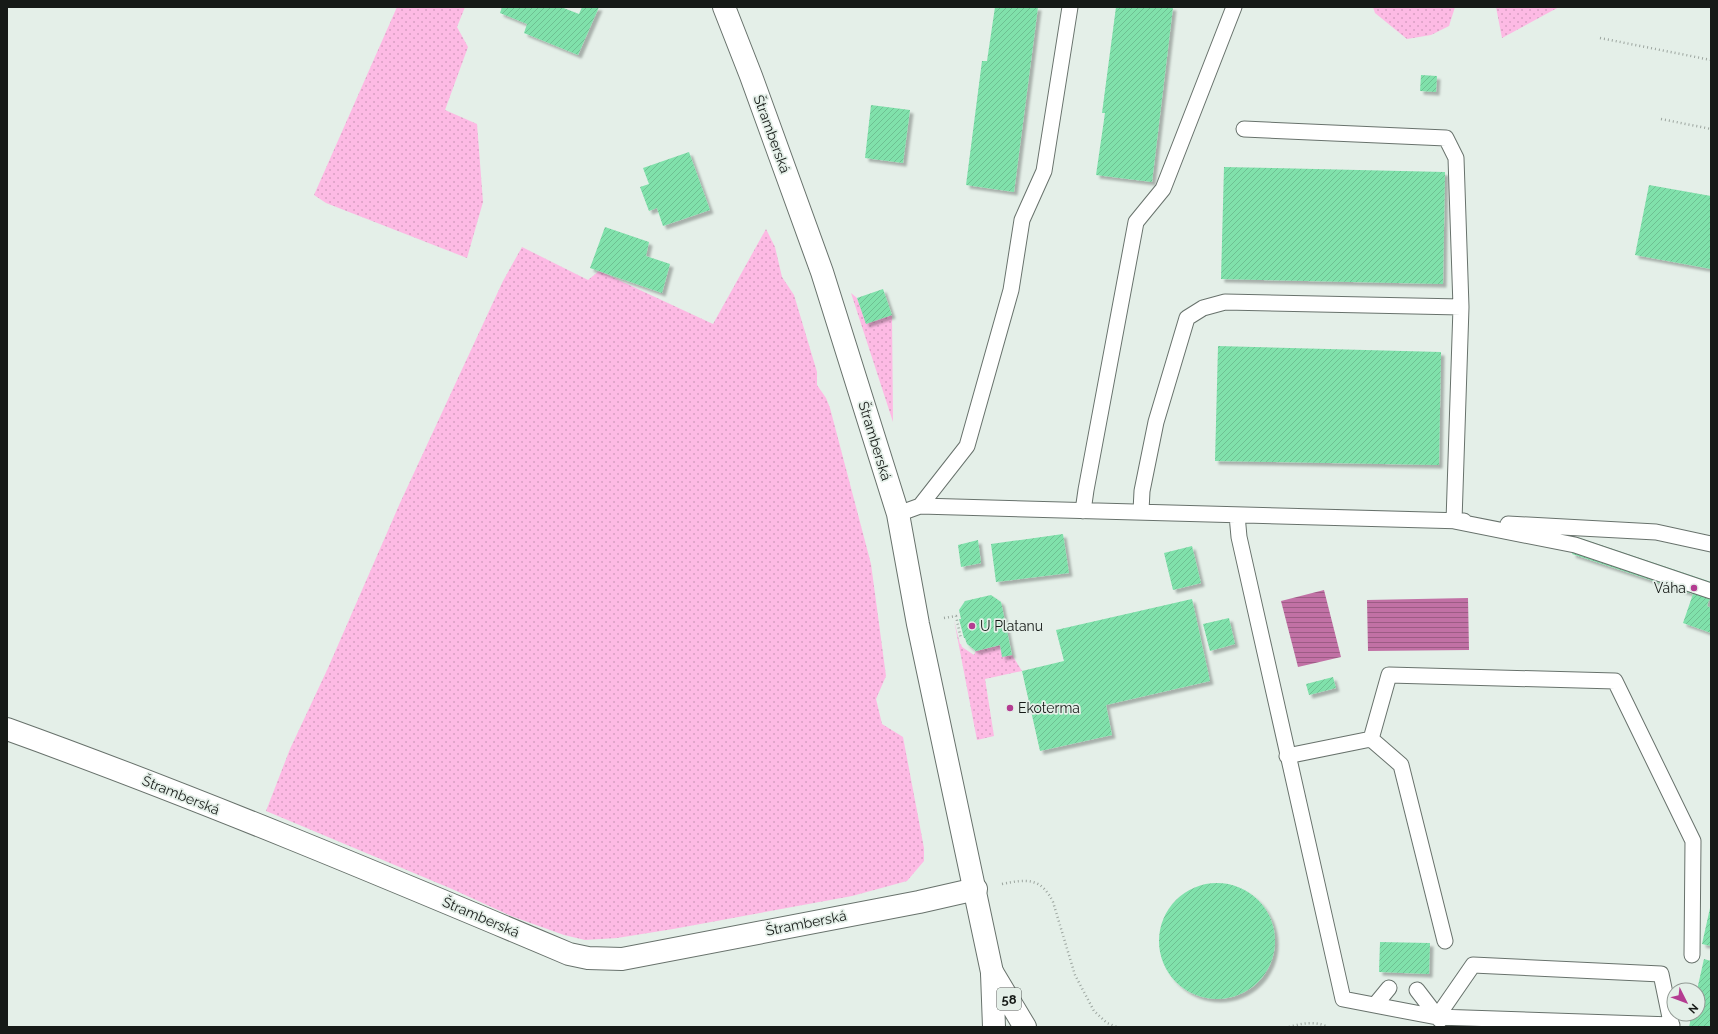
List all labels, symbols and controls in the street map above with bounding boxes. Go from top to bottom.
street label: Štramberská [750,92,795,175]
street label: Štramberská [855,399,897,483]
place label: Váha [1654,580,1686,596]
marker: Váha [1689,583,1699,593]
place label: U Platanu [980,618,1043,634]
marker: U Platanu [967,621,977,631]
place label: Ekoterma [1018,700,1080,716]
marker: Ekoterma [1005,703,1015,713]
street label: Štramberská [140,770,223,818]
street label: Štramberská [440,892,523,940]
street label: Štramberská [764,905,848,939]
north arrow [1666,982,1706,1022]
road number: 58 [997,988,1021,1010]
text: N [1685,1001,1701,1016]

